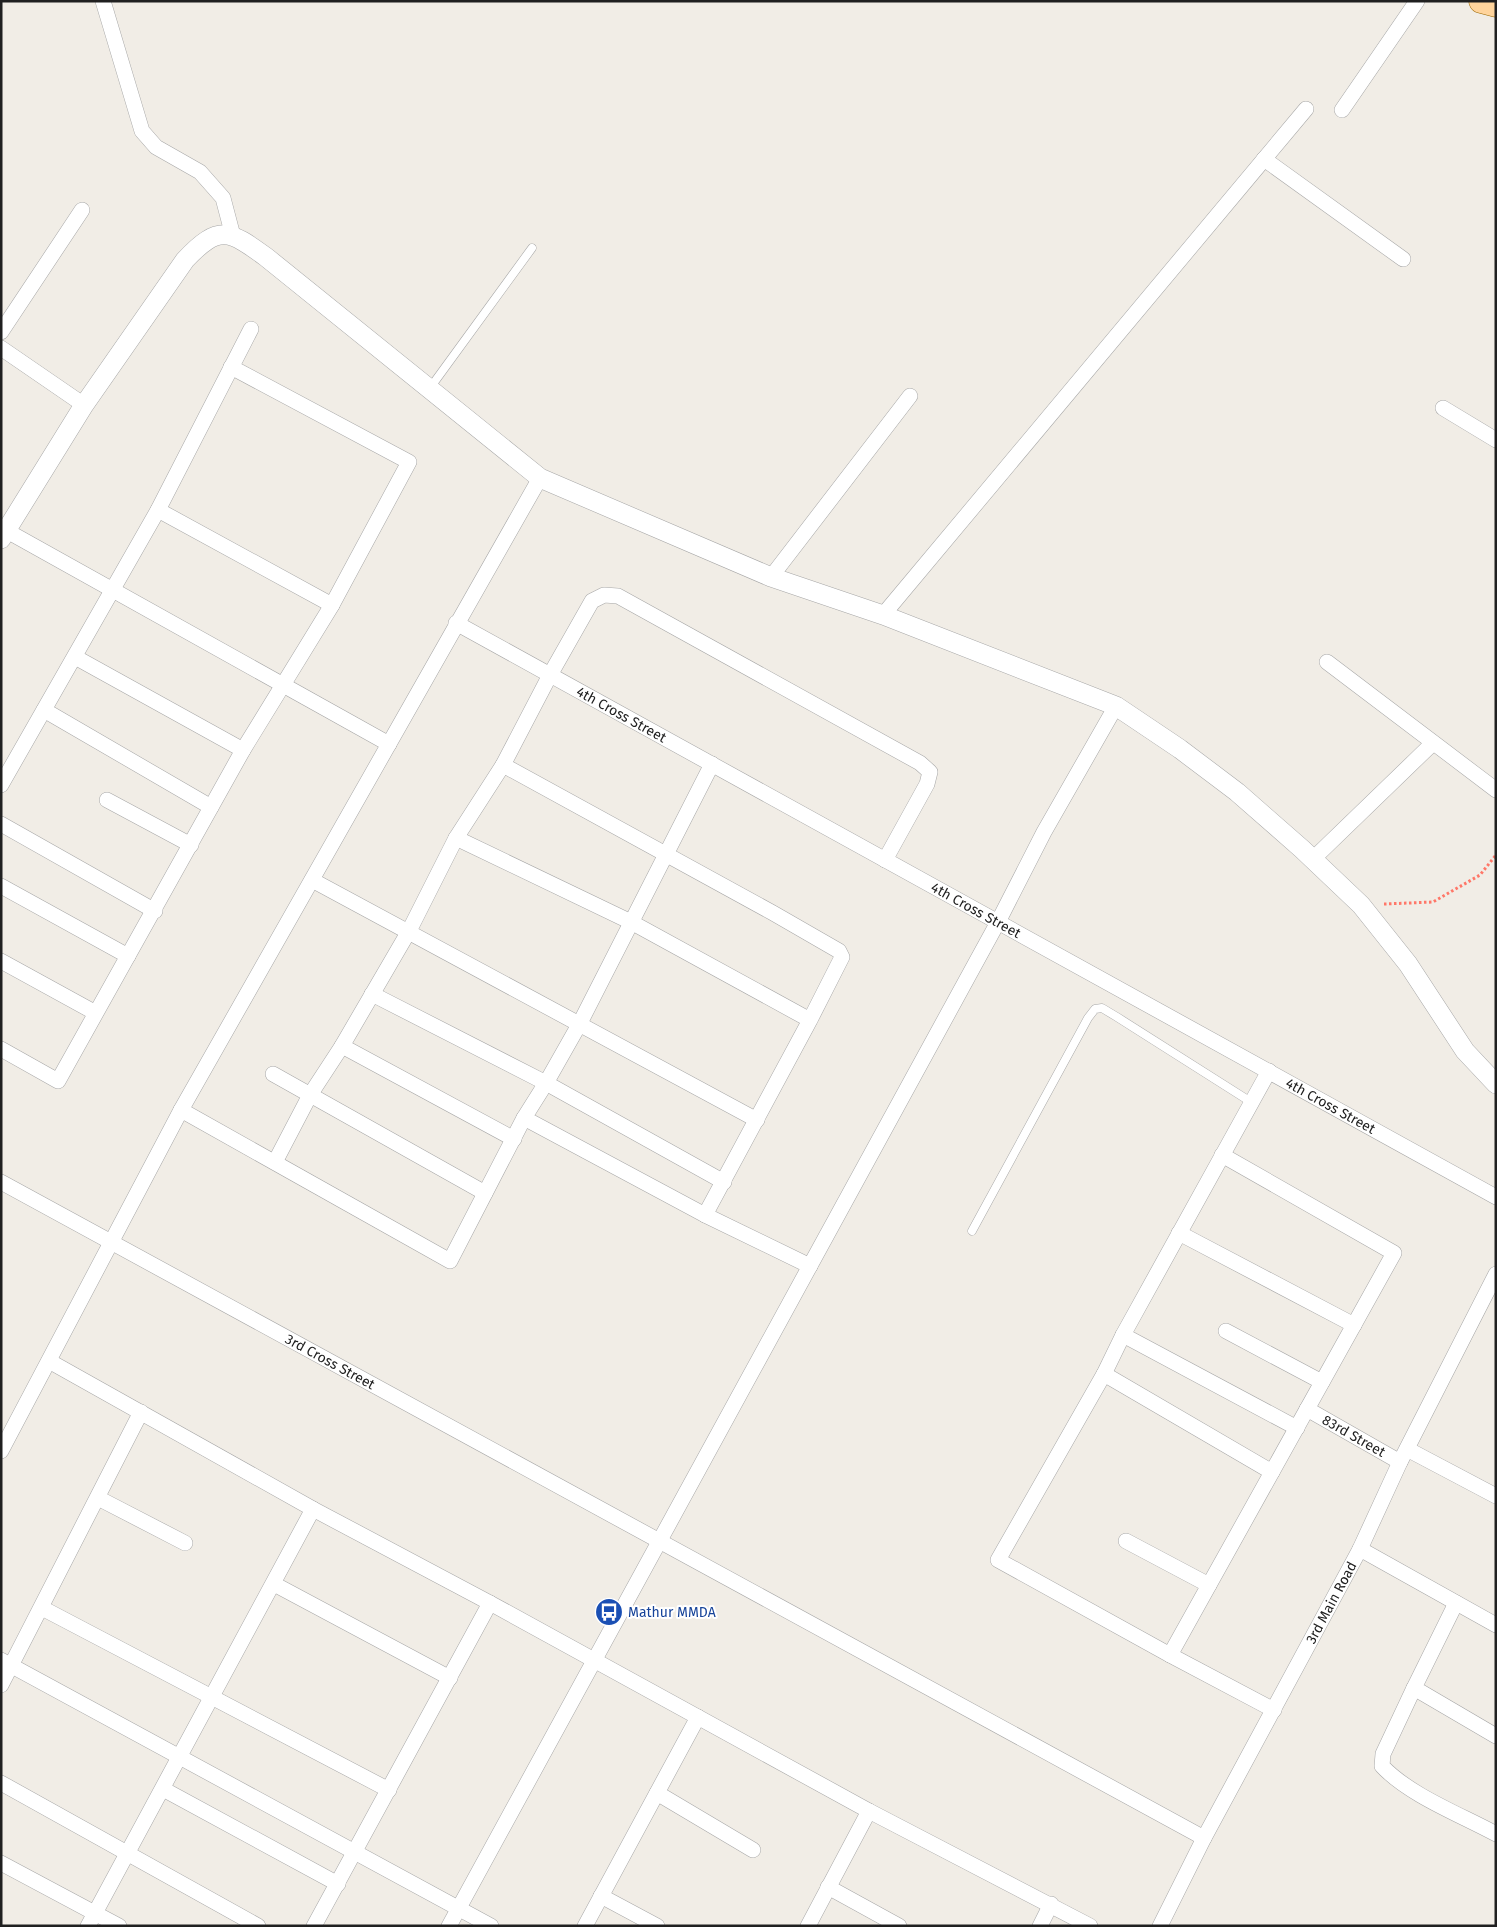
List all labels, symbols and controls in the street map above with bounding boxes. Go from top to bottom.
street label: 4th Cross Street [574,683,670,746]
street label: 4th Cross Street [928,878,1025,942]
street label: 4th Cross Street [1283,1074,1379,1138]
street label: 3rd Cross Street [282,1330,379,1393]
street label: 83rd Street [1319,1411,1389,1461]
street label: 3rd Main Road [1302,1559,1360,1646]
bus stop icon: Mathur MMDA [594,1597,624,1627]
place label: Mathur MMDA [628,1604,716,1621]

